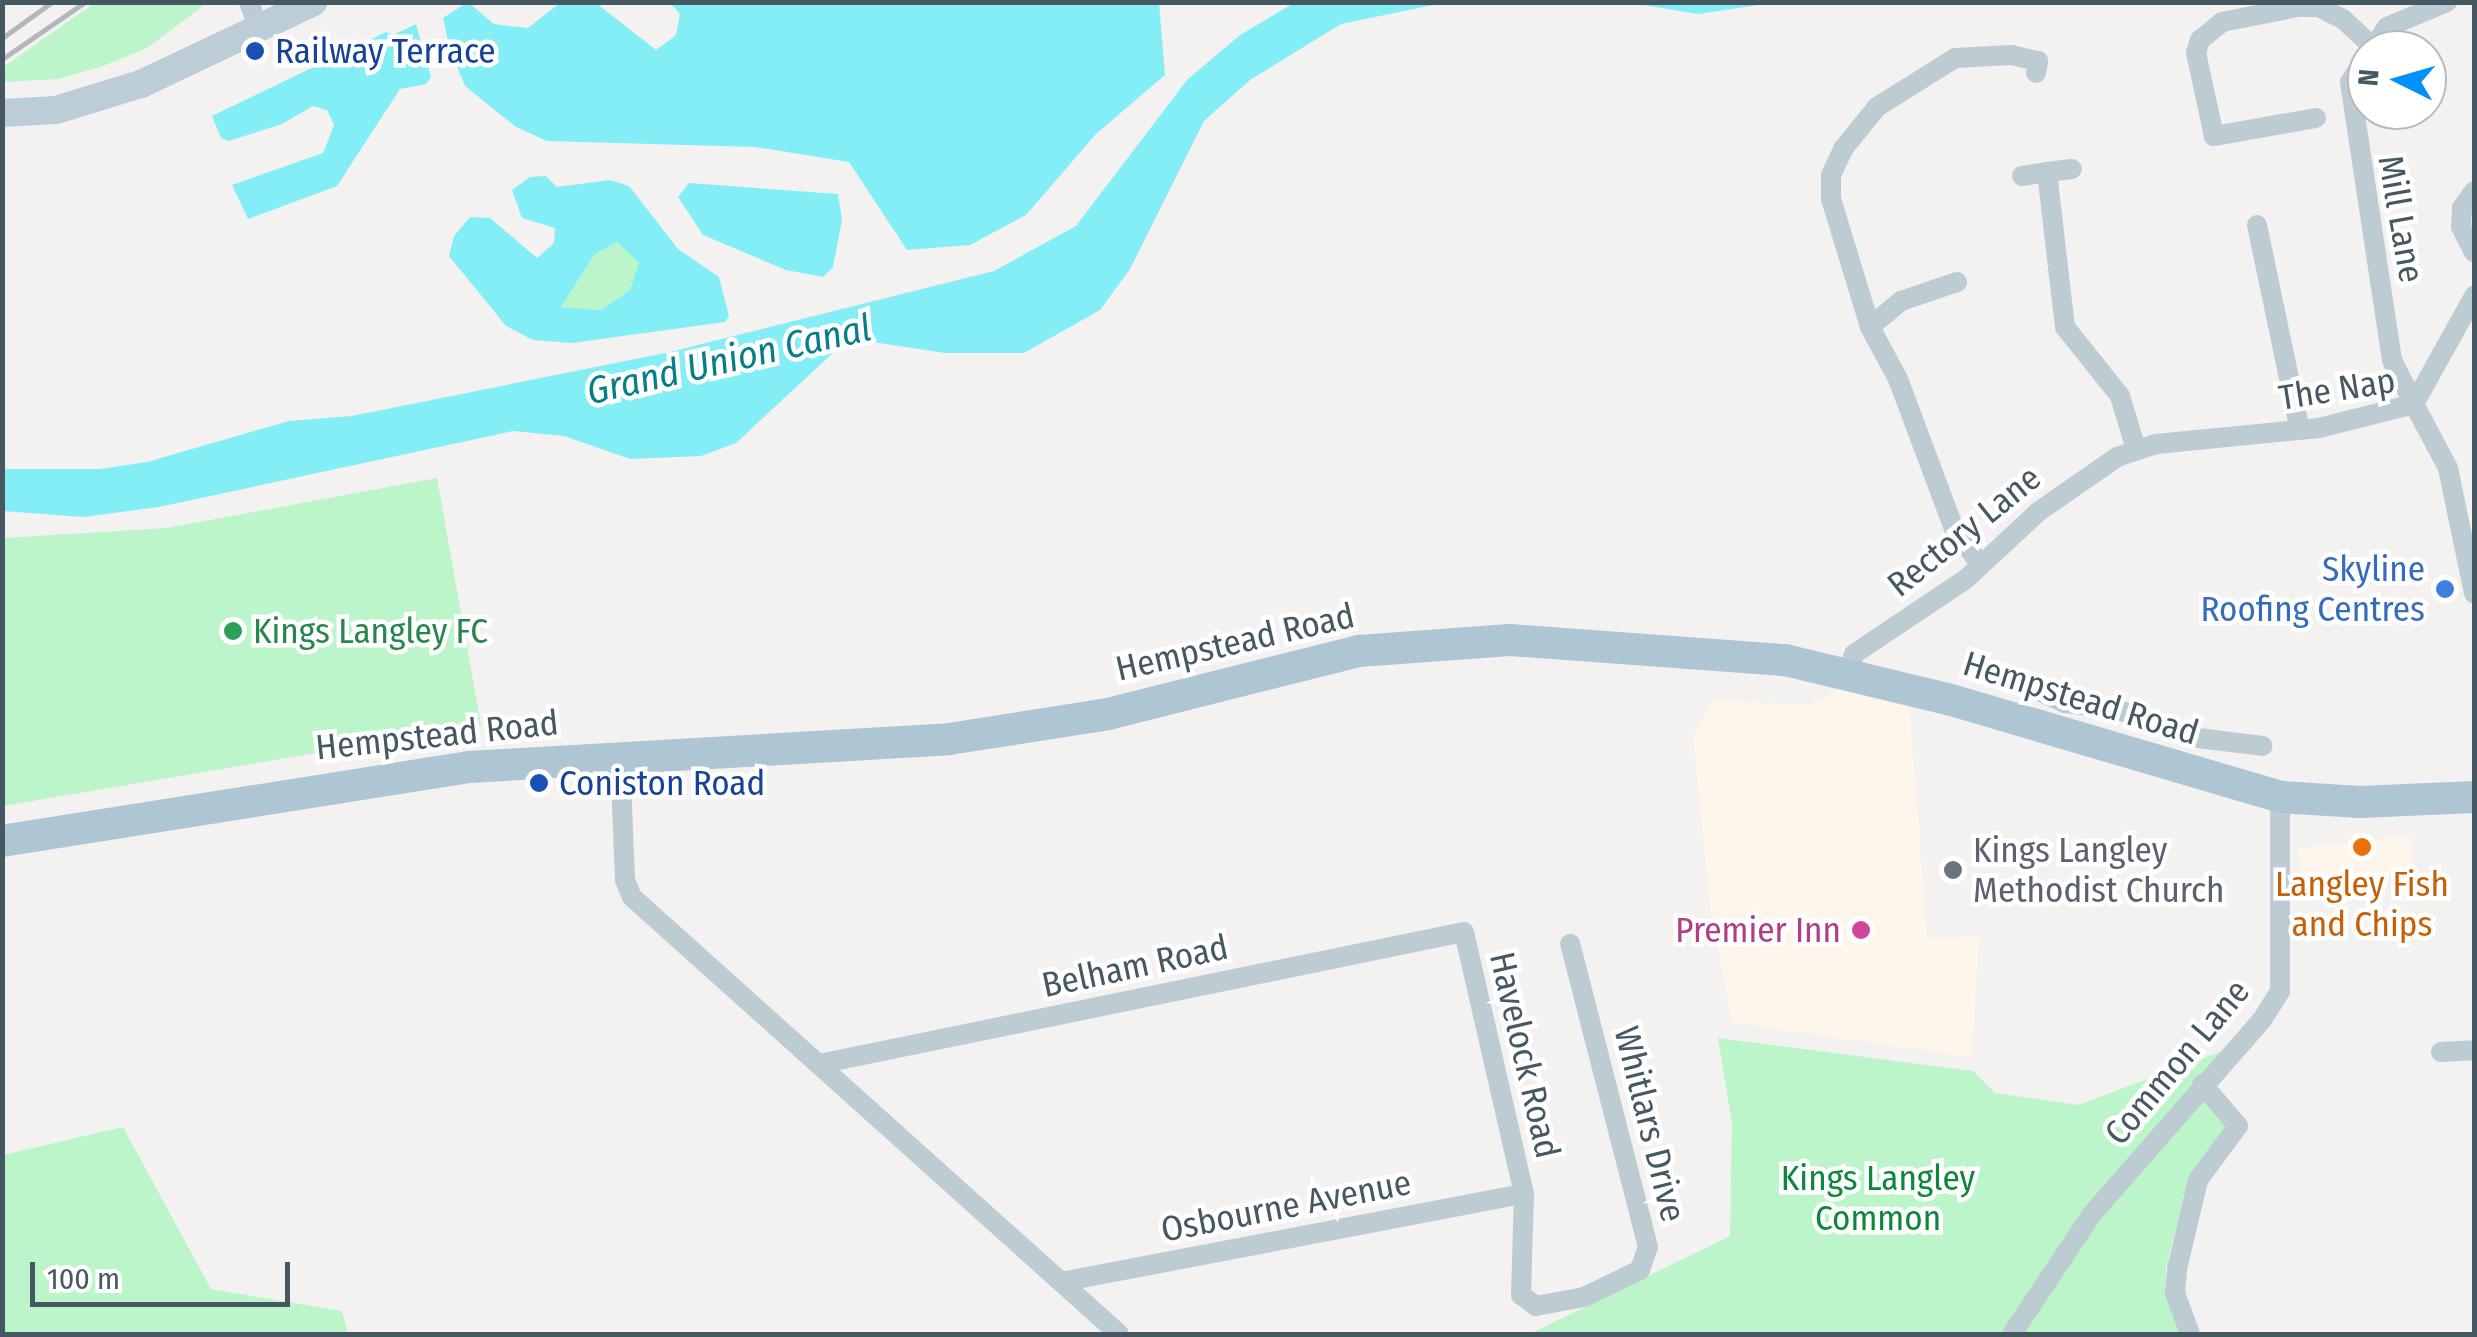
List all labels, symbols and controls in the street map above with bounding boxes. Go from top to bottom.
place label: Railway Terrace [275,30,496,72]
north arrow [2347,30,2447,130]
marker: Railway Terrace [244,40,266,62]
text: N [2351,68,2386,87]
street label: Mill Lane [2369,152,2433,286]
water label: Grand Union Canal [582,305,876,415]
street label: The Nap [2276,359,2398,419]
street label: Rectory Lane [1879,457,2049,605]
place label: Skyline Roofing Centres [2200,548,2425,630]
marker: Skyline Roofing Centres [2434,578,2456,600]
street label: Hempstead Road [1112,594,1358,690]
place label: Kings Langley FC [253,610,488,652]
marker: Kings Langley FC [222,620,244,642]
street label: Hempstead Road [1958,642,2204,754]
street label: Hempstead Road [314,701,560,769]
place label: Coniston Road [559,762,765,804]
marker: Coniston Road [528,772,550,794]
place label: Kings Langley Methodist Church [1973,829,2225,911]
marker: Langley Fish and Chips [2351,836,2373,858]
marker: Kings Langley Methodist Church [1942,859,1964,881]
place label: Langley Fish and Chips [2275,863,2449,945]
place label: Premier Inn [1675,909,1841,951]
marker: Premier Inn [1850,919,1872,941]
street label: Belham Road [1038,926,1232,1006]
street label: Havelock Road [1481,948,1569,1162]
street label: Common Lane [2096,971,2258,1153]
street label: Whitlars Drive [1605,1022,1695,1226]
park label: Kings Langley Common [1781,1157,1975,1239]
street label: Osbourne Avenue [1158,1161,1414,1251]
scale bar [35,1242,295,1304]
text: 100 m [47,1261,120,1297]

